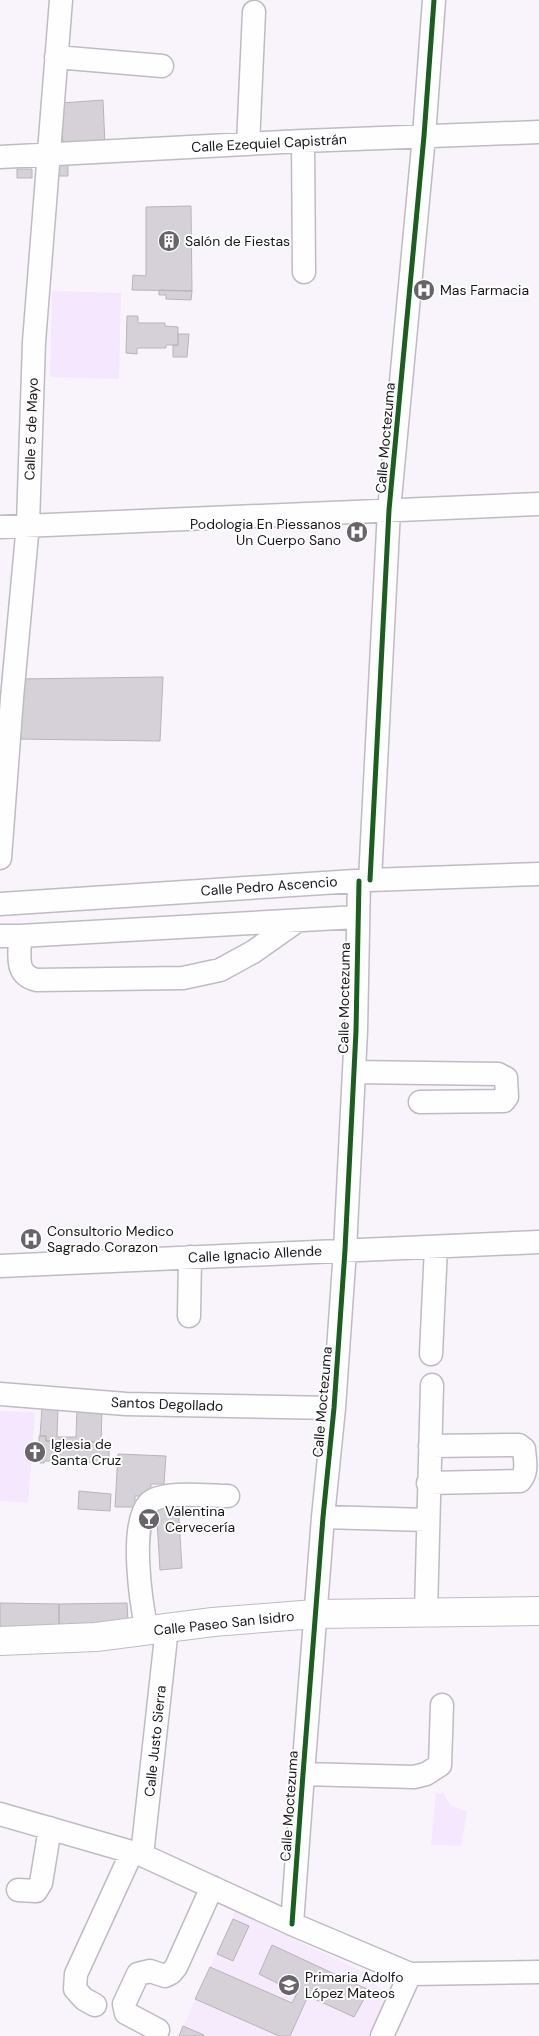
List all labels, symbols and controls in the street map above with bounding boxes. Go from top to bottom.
street label: Calle Ezequiel Capistrán [191,130,347,156]
building icon: Salón de Fiestas [157,229,181,253]
place label: Salón de Fiestas [185,232,290,250]
hospital icon: Mas Farmacia [412,278,436,302]
place label: Mas Farmacia [440,281,529,299]
street label: Calle 5 de Mayo [20,377,42,481]
street label: Calle Moctezuma [371,382,399,494]
place label: Podologia En Piessanos Un Cuerpo Sano [190,515,341,549]
hospital icon: Podologia En Piessanos Un Cuerpo Sano [345,520,369,544]
street label: Calle Pedro Ascencio [200,872,338,900]
street label: Calle Moctezuma [334,942,354,1054]
place label: Consultorio Medico Sagrado Corazon [47,1222,174,1256]
hospital icon: Consultorio Medico Sagrado Corazon [19,1227,43,1251]
street label: Calle Ignacio Allende [188,1242,322,1266]
street label: Calle Moctezuma [308,1346,336,1458]
street label: Santos Degollado [111,1393,223,1415]
place label: Iglesia de Santa Cruz [51,1435,121,1469]
church icon: Iglesia de Santa Cruz [23,1440,47,1464]
place label: Valentina Cervecería [165,1502,235,1536]
bar icon: Valentina Cervecería [137,1507,161,1531]
street label: Calle Paseo San Isidro [153,1607,295,1639]
street label: Calle Justo Sierra [140,1684,170,1798]
street label: Calle Moctezuma [276,1750,302,1862]
place label: Primaria Adolfo López Mateos [305,1968,404,2002]
school or university icon: Primaria Adolfo López Mateos [277,1973,301,1997]

